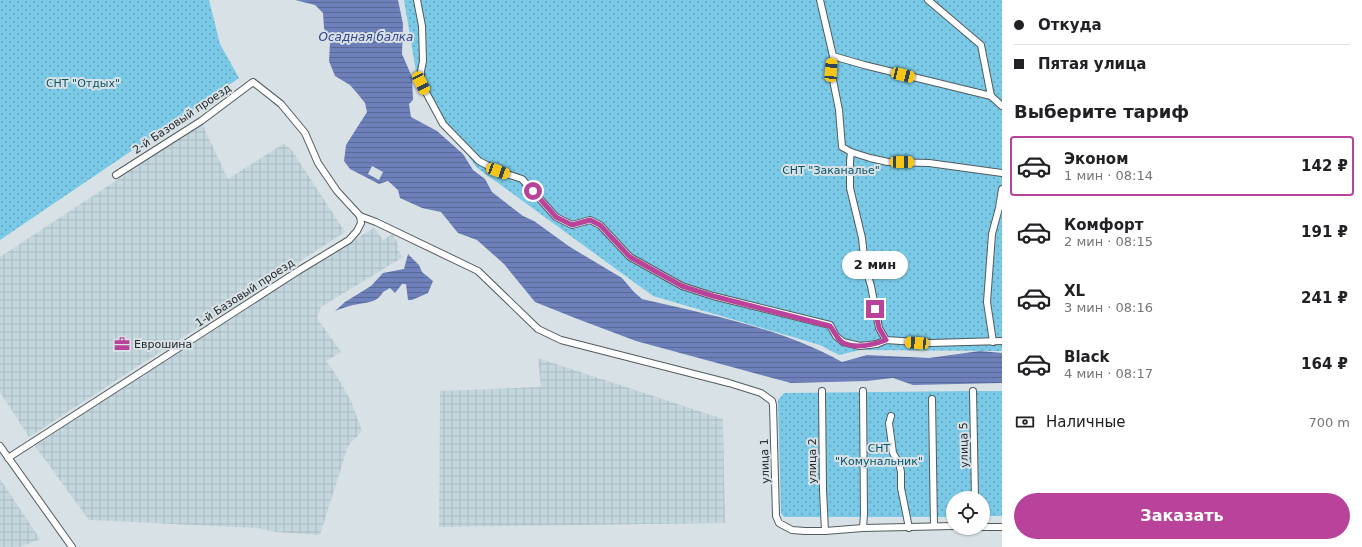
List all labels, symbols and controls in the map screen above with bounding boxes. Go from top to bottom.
text: Откуда [1038,16,1102,34]
water label: Осадная балка [319,30,413,44]
text: Пятая улица [1038,55,1146,73]
car [824,58,838,82]
car [890,66,916,84]
car [410,70,432,96]
park label: СНТ "Отдых" [46,77,120,90]
street label: 2-й Базовый проезд [131,81,234,157]
text: Выберите тариф [1014,101,1189,122]
icon: car [1016,148,1052,184]
text: Эконом [1064,150,1128,168]
car [890,156,914,168]
text: 142 ₽ [1301,157,1348,175]
car [485,161,511,181]
park label: СНТ "Заканалье" [782,164,880,177]
text: 1 мин · 08:14 [1064,168,1153,183]
route start [524,182,542,200]
icon: car [1016,214,1052,250]
text: Комфорт [1064,216,1143,234]
text: 191 ₽ [1301,223,1348,241]
text: 2 мин · 08:15 [1064,234,1153,249]
callout: 2 мин [842,251,908,279]
street label: 1-й Базовый проезд [193,256,297,330]
text: 2 мин [854,257,896,272]
icon: car [1016,280,1052,316]
text: XL [1064,282,1085,300]
text: 241 ₽ [1301,289,1348,307]
route end [866,300,884,318]
text: 3 мин · 08:16 [1064,300,1153,315]
office icon: Еврошина [113,335,131,353]
car [905,336,929,350]
place label: Еврошина [134,338,192,351]
icon: car [1016,346,1052,382]
text: Black [1064,348,1110,366]
text: 164 ₽ [1301,355,1348,373]
text: 4 мин · 08:17 [1064,366,1153,381]
icon: cash [1014,411,1036,433]
text: Наличные [1046,413,1126,431]
text: 700 m [1308,415,1350,430]
street label: улица 5 [957,422,971,468]
street label: улица 1 [758,438,772,484]
street label: улица 2 [806,438,819,484]
park label: СНТ "Комунальник" [835,442,923,468]
map controls [946,491,990,535]
button: locate [946,491,990,535]
button: Заказать [1014,493,1350,539]

